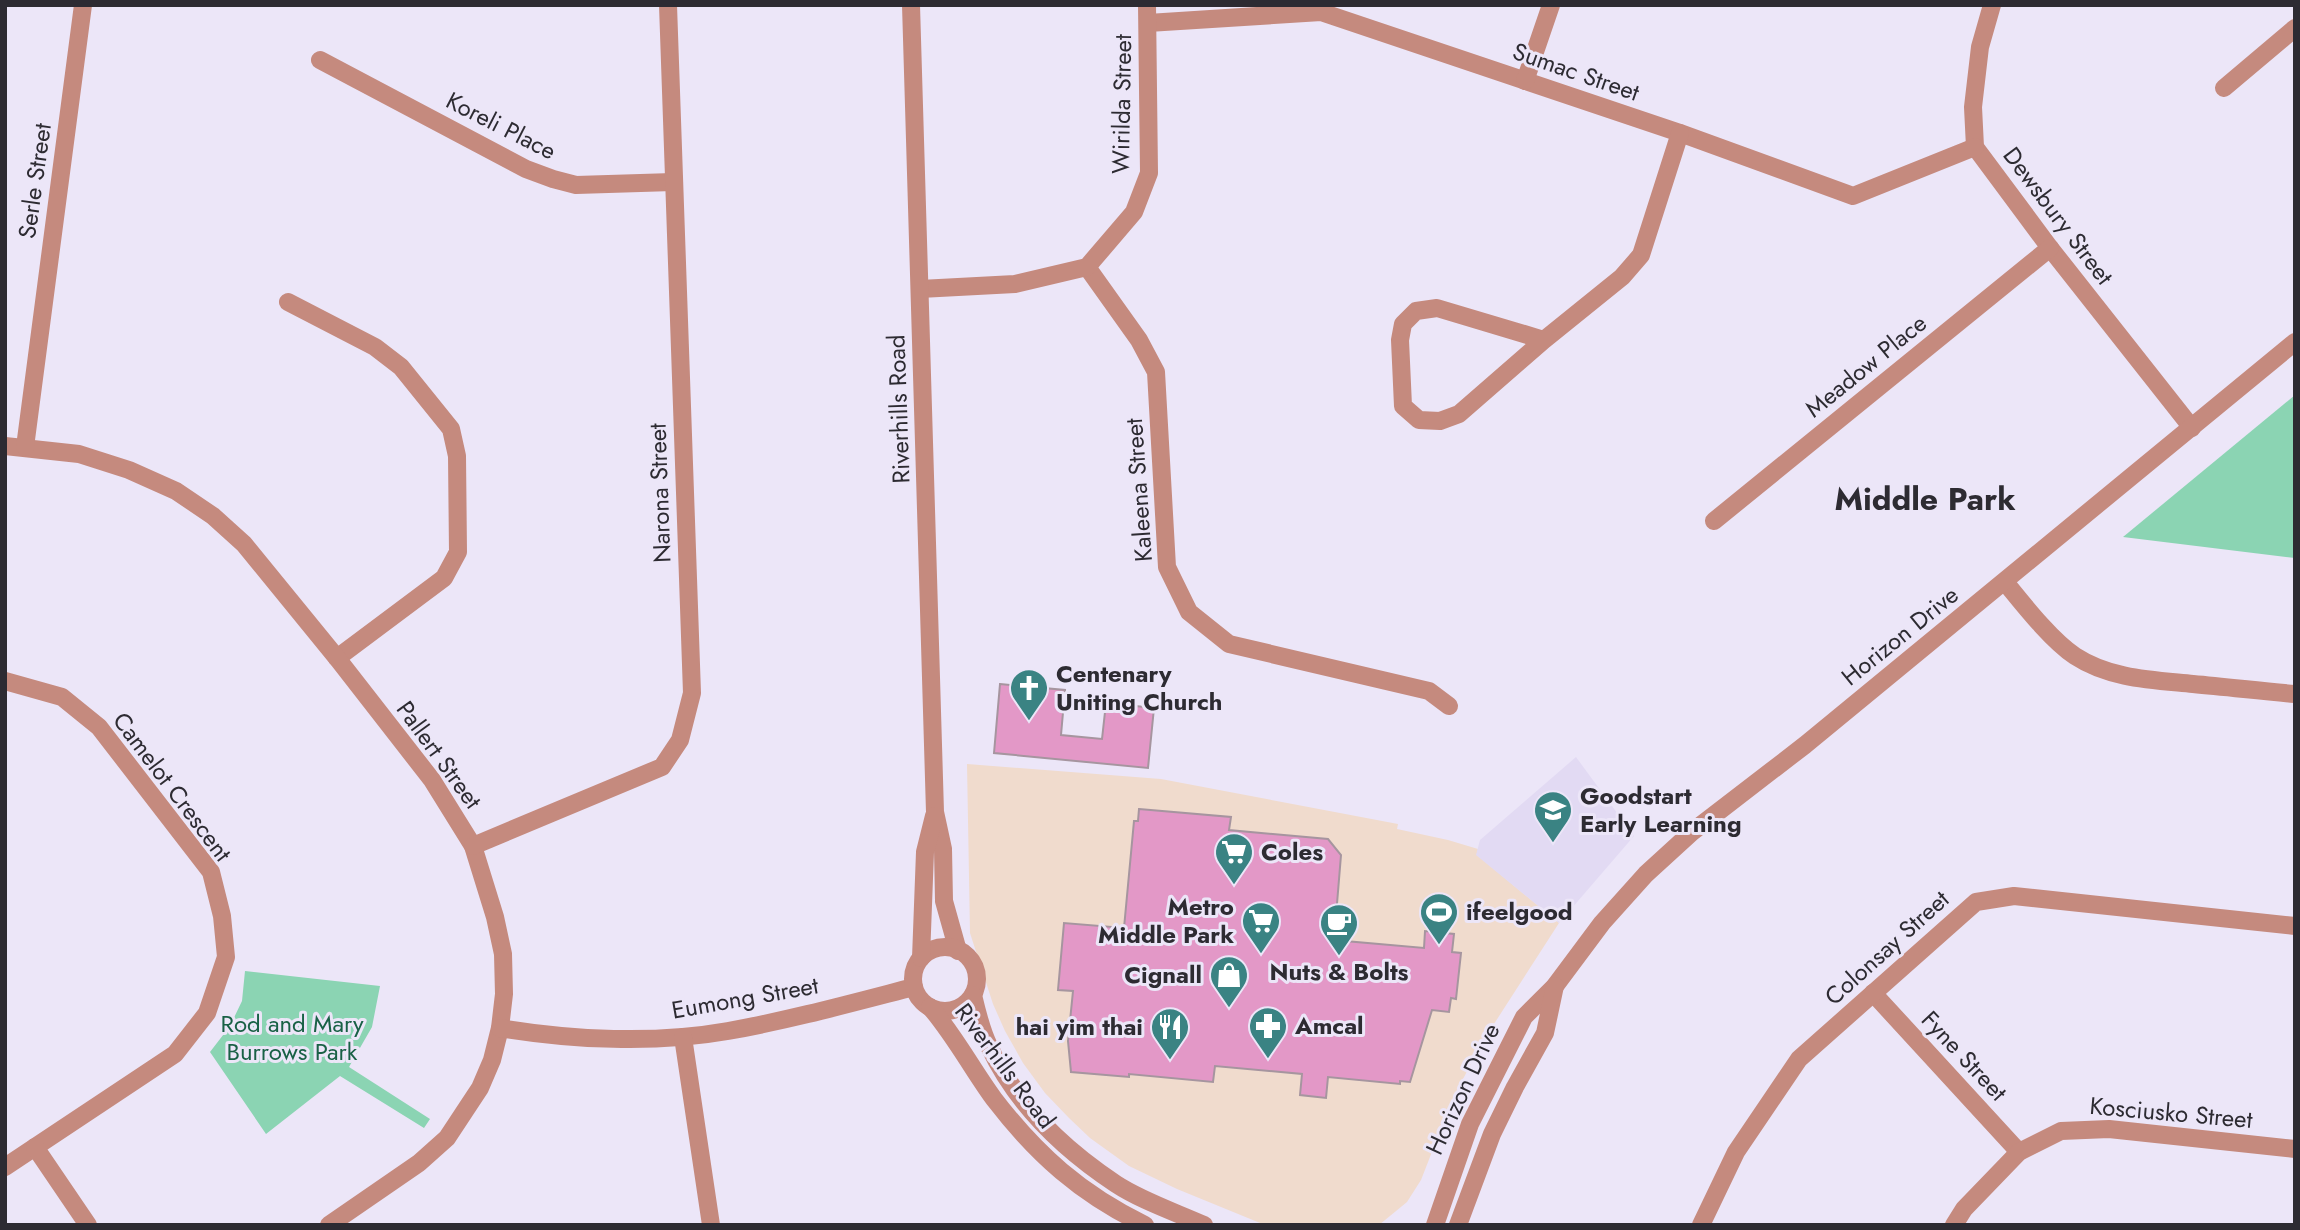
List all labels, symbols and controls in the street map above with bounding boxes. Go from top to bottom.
street label: Wirilda Street [1103,34,1140,174]
street label: Sumac Street [1508,34,1644,110]
street label: Koreli Place [440,83,562,168]
street label: Serle Street [9,121,60,241]
street label: Dewsbury Street [1995,139,2122,292]
street label: Meadow Place [1797,306,1934,426]
street label: Riverhills Road [878,334,919,484]
street label: Kaleena Street [1116,417,1161,563]
street label: Narona Street [640,422,679,563]
district label: Middle Park [1834,476,2016,522]
street label: Horizon Drive [1834,577,1966,694]
place label: Centenary Uniting Church [1056,656,1222,719]
church icon: Centenary Uniting Church [1008,667,1050,722]
street label: Pallert Street [388,694,491,816]
street label: Camelot Crescent [105,705,240,869]
place label: Goodstart Early Learning [1580,778,1742,841]
school or university icon: Goodstart Early Learning [1532,789,1574,844]
supermarket icon: Coles [1213,831,1255,886]
place label: Coles [1261,834,1323,869]
street label: Colonsay Street [1817,882,1957,1013]
place label: Metro Middle Park [1098,889,1234,952]
sports icon: ifeelgood [1418,891,1460,946]
place label: ifeelgood [1466,894,1573,929]
supermarket icon: Metro Middle Park [1240,900,1282,955]
cafe icon: Nuts & Bolts [1318,902,1360,957]
shop icon: Cignall [1208,954,1250,1009]
place label: Nuts & Bolts [1269,954,1409,989]
place label: Cignall [1124,957,1202,992]
street label: Eumong Street [669,967,821,1028]
street label: Riverhills Road [947,996,1064,1136]
street label: Fyne Street [1913,1003,2016,1109]
pharmacy icon: Amcal [1247,1005,1289,1060]
park label: Rod and Mary Burrows Park [221,1006,364,1069]
restaurant icon: hai yim thai [1149,1006,1191,1061]
place label: Amcal [1294,1008,1364,1043]
place label: hai yim thai [1016,1009,1143,1044]
street label: Horizon Drive [1417,1017,1508,1160]
street label: Kosciusko Street [2088,1088,2254,1137]

